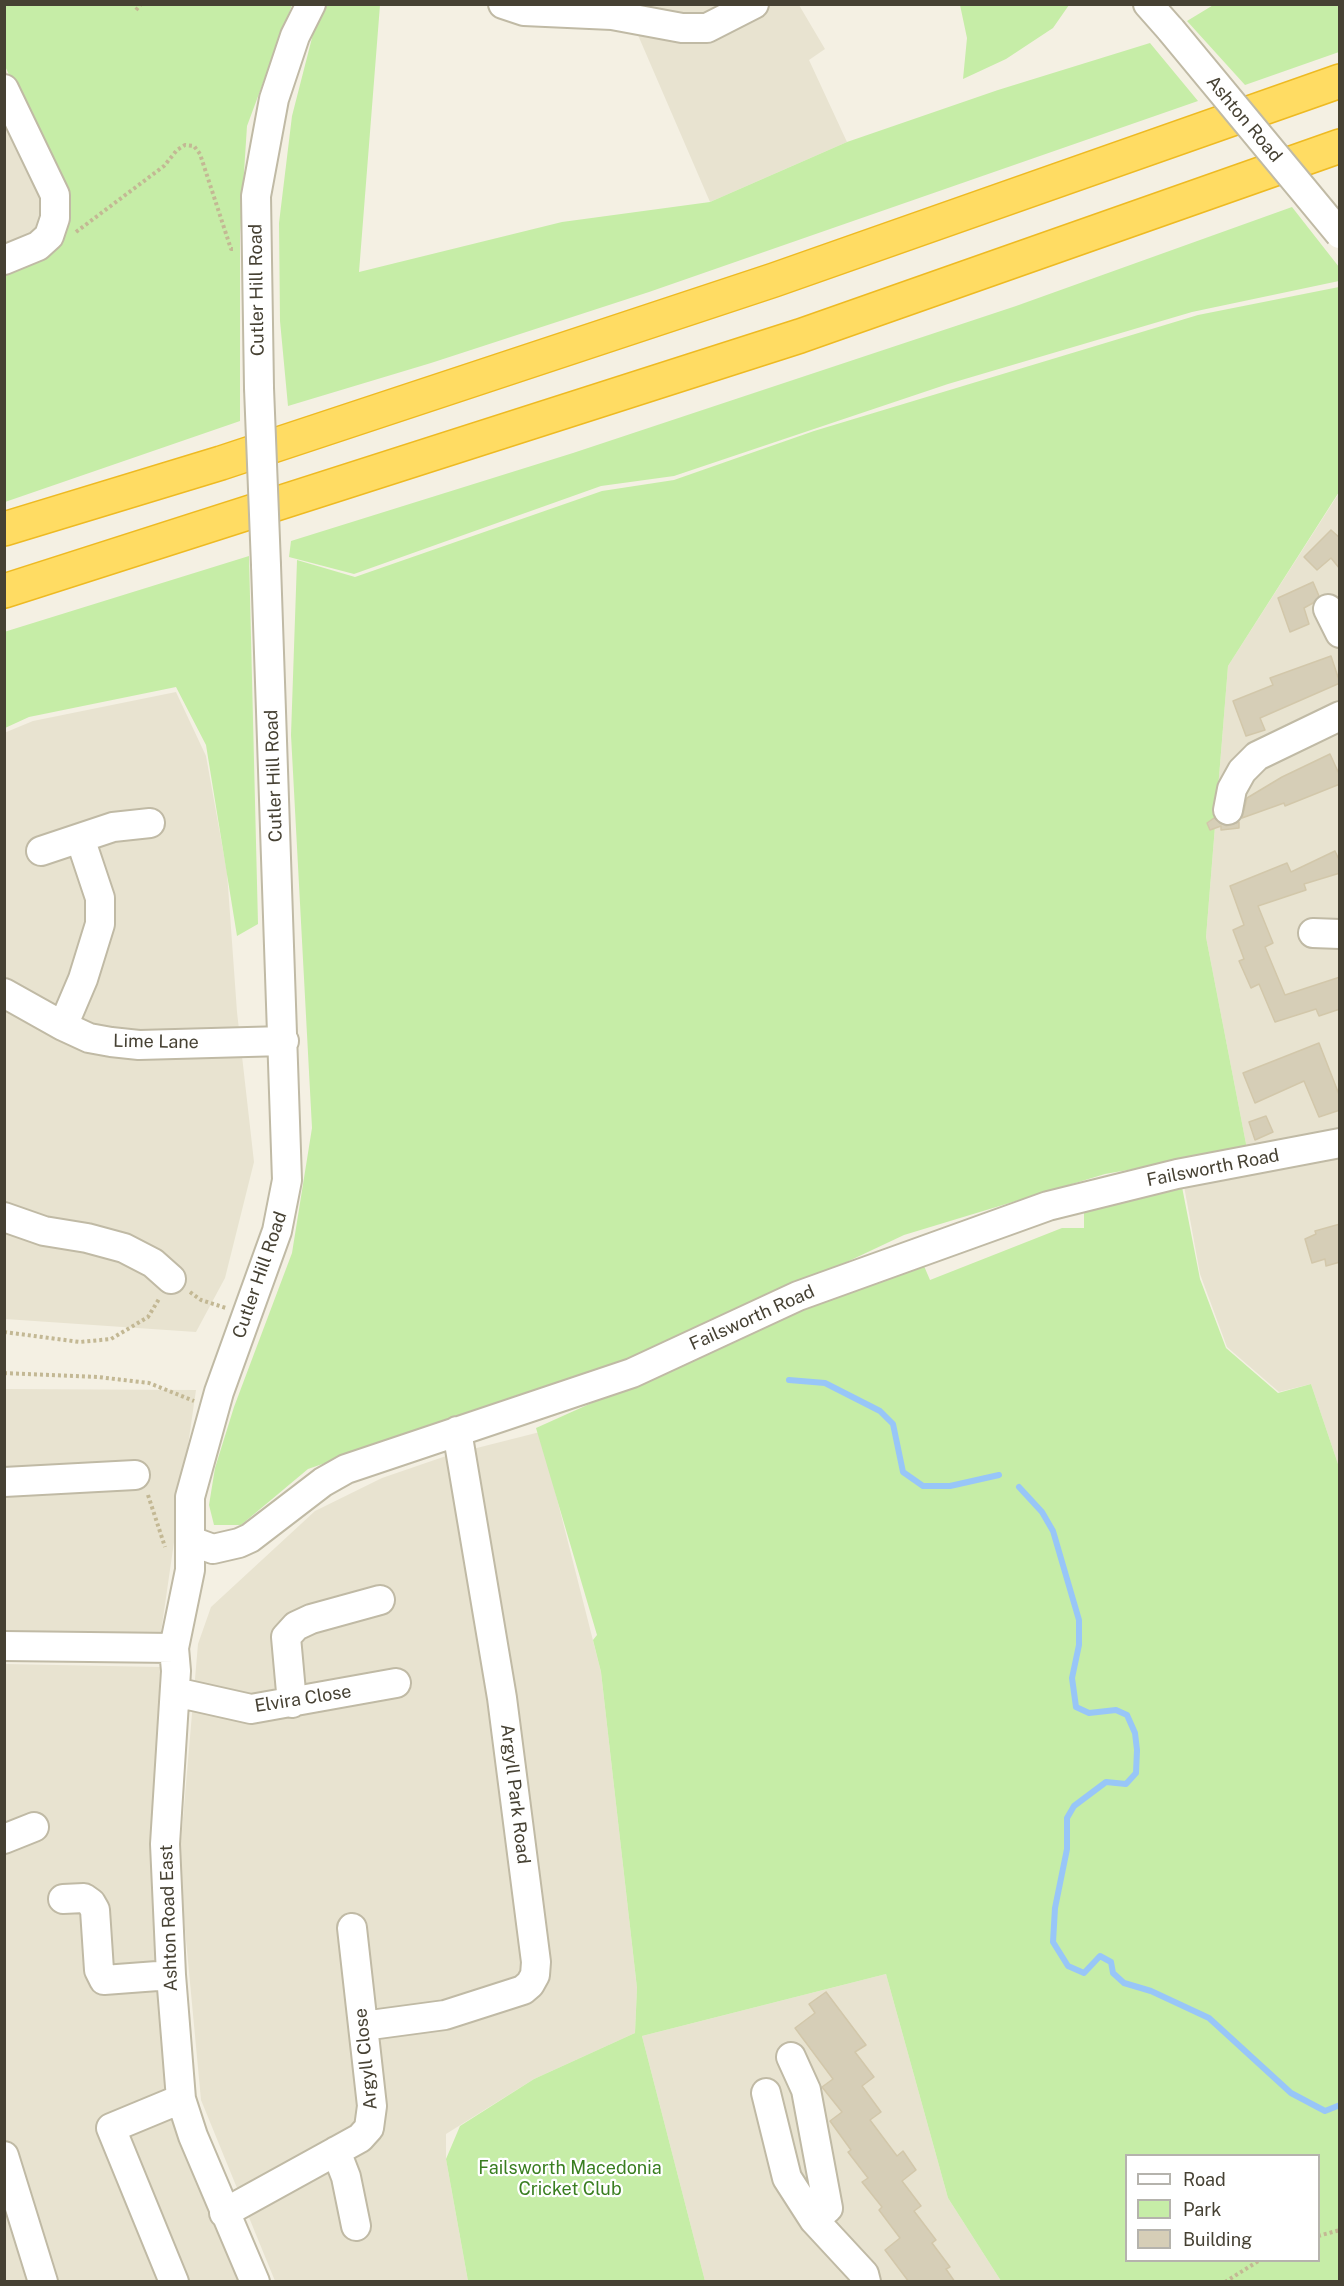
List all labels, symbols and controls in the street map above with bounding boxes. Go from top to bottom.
street label: Ashton Road [1202,71,1286,167]
street label: Cutler Hill Road [245,224,269,356]
street label: Cutler Hill Road [261,709,287,843]
street label: Lime Lane [113,1030,199,1054]
street label: Failsworth Road [1145,1145,1281,1191]
street label: Cutler Hill Road [228,1209,292,1341]
street label: Failsworth Road [686,1281,818,1355]
street label: Elvira Close [253,1681,353,1717]
street label: Argyll Park Road [496,1723,534,1865]
street label: Ashton Road East [156,1844,182,1992]
street label: Argyll Close [350,2007,382,2111]
legend [1125,2154,1320,2262]
park label: Failsworth Macedonia Cricket Club [478,2157,662,2200]
text: Road [1183,2169,1226,2190]
text: Park [1183,2199,1221,2220]
text: Building [1183,2229,1252,2250]

